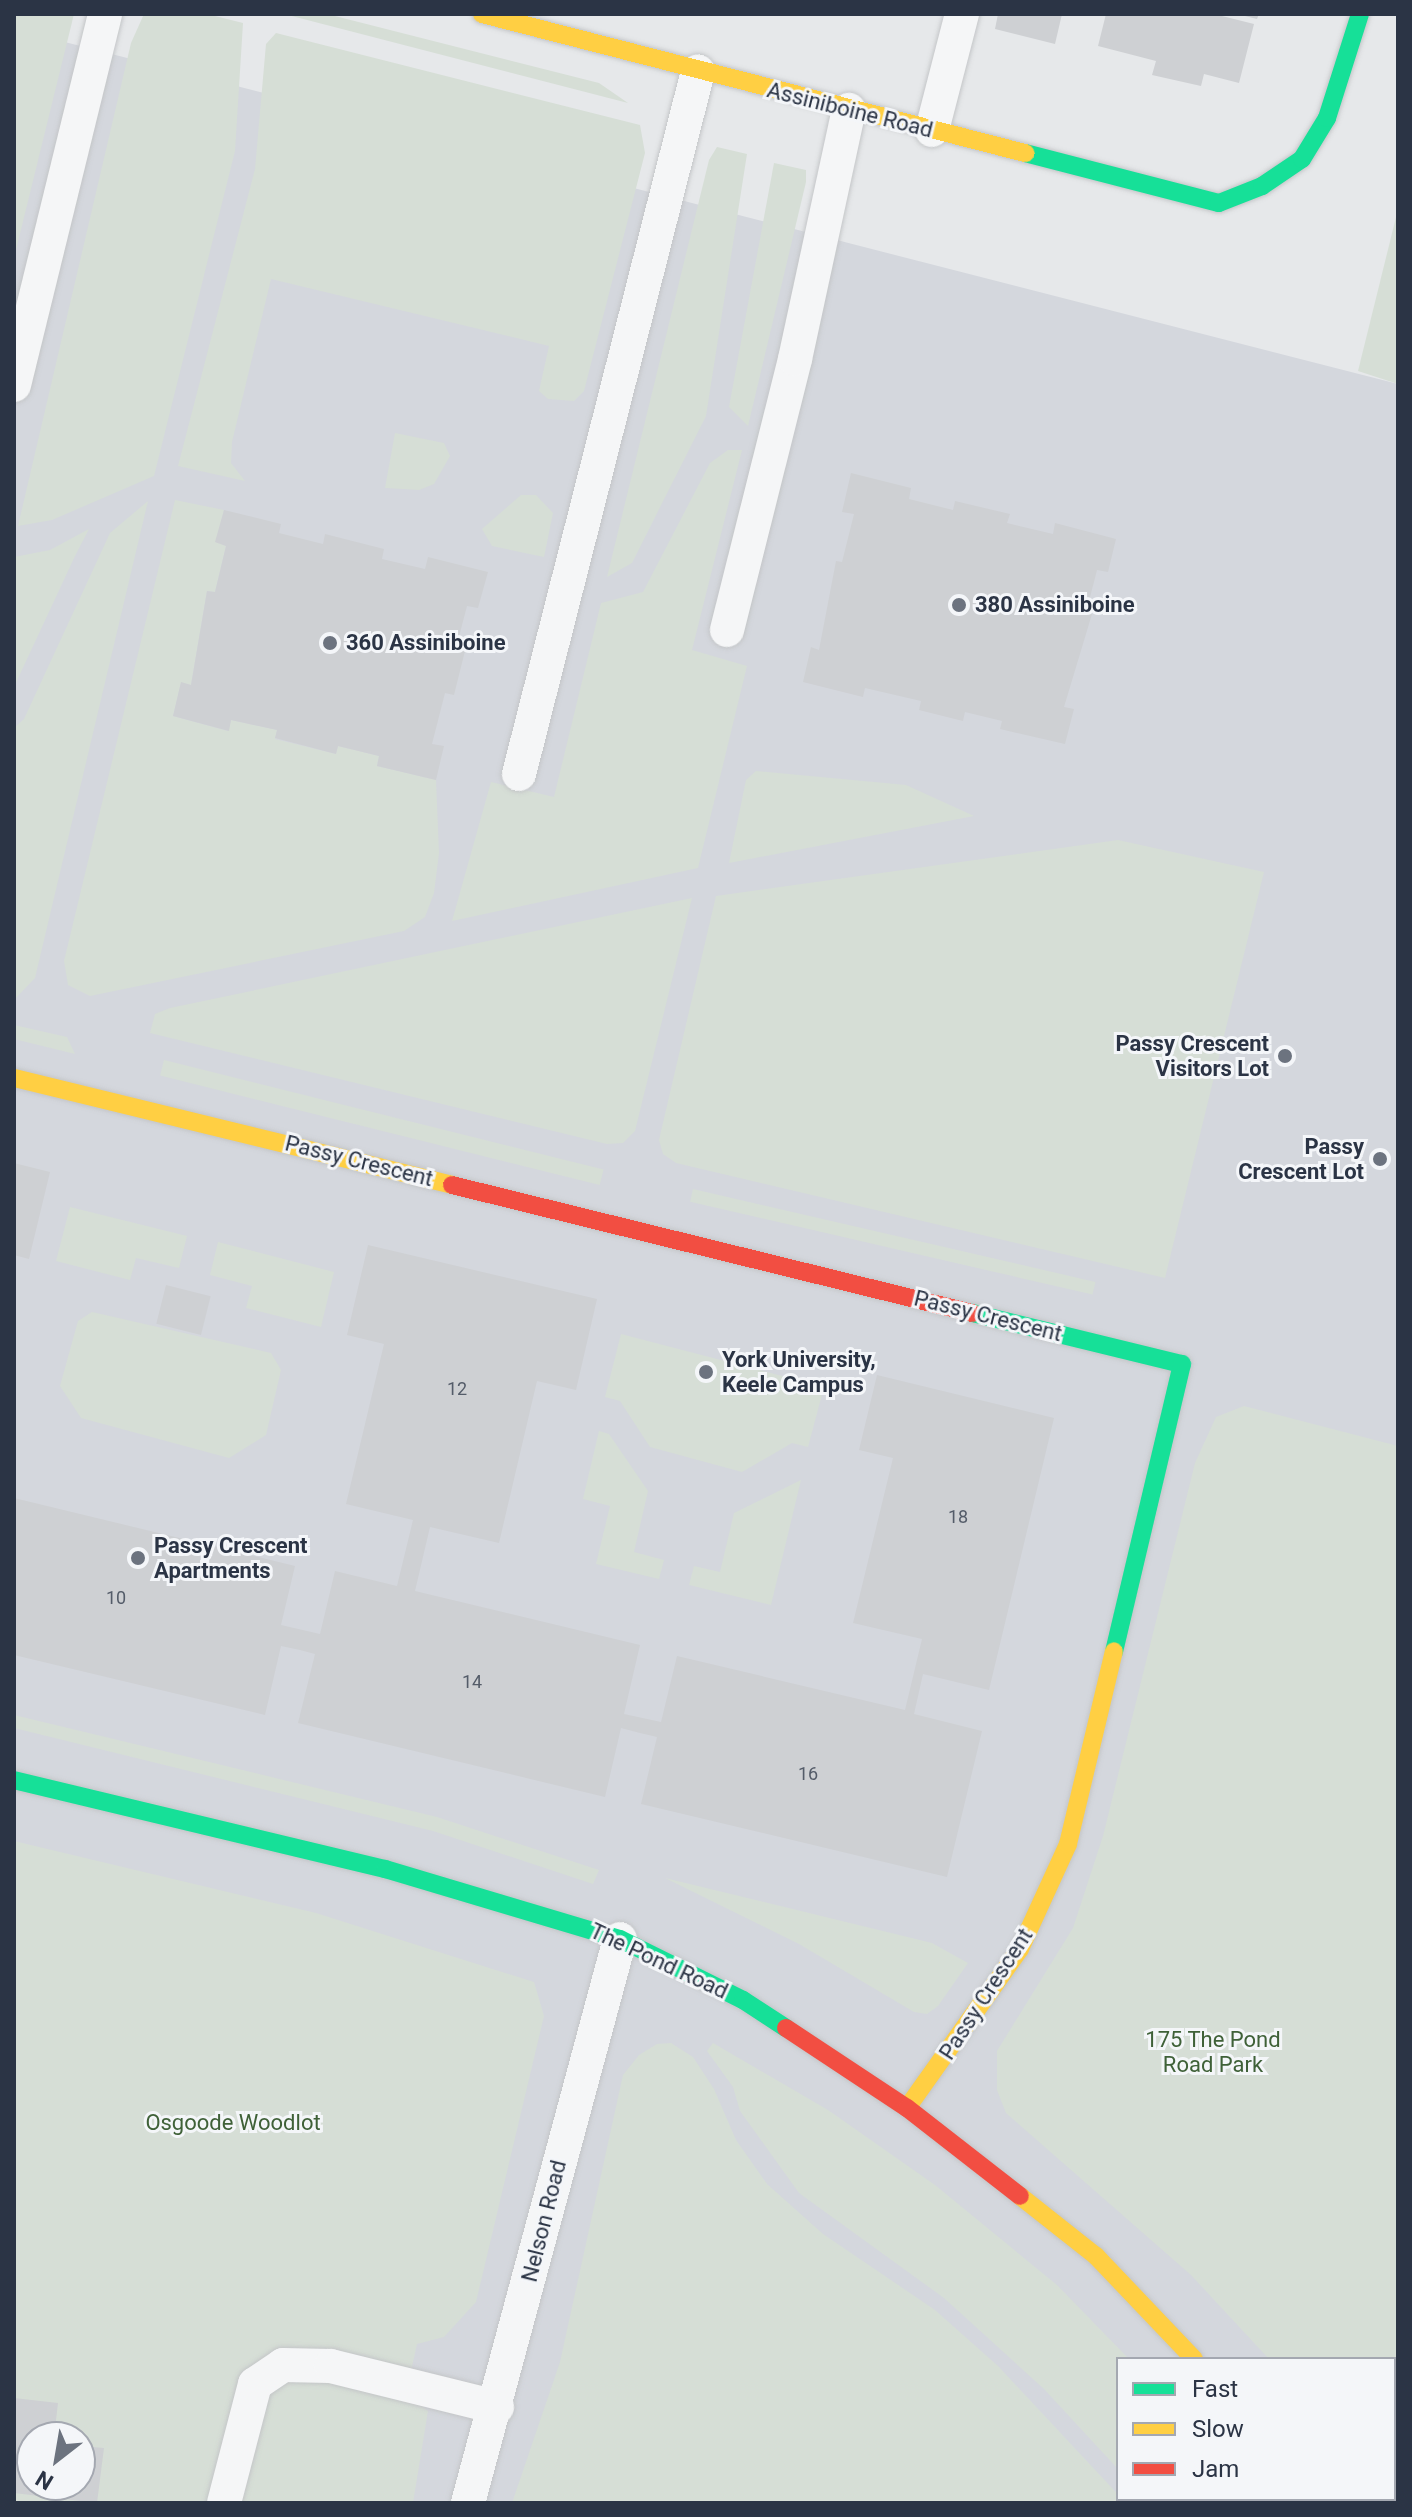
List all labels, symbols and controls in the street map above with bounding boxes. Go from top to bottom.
street label: Assiniboine Road [764,77,936,143]
place label: 380 Assiniboine [975,592,1135,618]
marker: 380 Assiniboine [950,596,968,614]
place label: 360 Assiniboine [346,630,506,656]
marker: 360 Assiniboine [321,634,339,652]
place label: Passy Crescent Visitors Lot [1115,1030,1269,1082]
marker: Passy Crescent Visitors Lot [1276,1047,1294,1065]
street label: Passy Crescent [282,1130,436,1192]
place label: Passy Crescent Lot [1238,1133,1364,1184]
marker: Passy Crescent Lot [1371,1150,1389,1168]
street label: Passy Crescent [911,1285,1065,1347]
place label: York University, Keele Campus [722,1346,876,1398]
marker: York University, Keele Campus [697,1363,715,1381]
house number: 12 [447,1378,467,1400]
house number: 18 [948,1506,968,1528]
place label: Passy Crescent Apartments [154,1532,308,1584]
marker: Passy Crescent Apartments [129,1549,147,1567]
house number: 10 [106,1587,126,1609]
house number: 14 [462,1671,482,1693]
house number: 16 [798,1763,818,1785]
street label: The Pond Road [586,1918,732,2004]
street label: Passy Crescent [934,1923,1038,2065]
park label: 175 The Pond Road Park [1145,2026,1281,2078]
park label: Osgoode Woodlot [145,2110,321,2136]
street label: Nelson Road [516,2157,572,2285]
legend [1116,2357,1396,2501]
text: Fast [1192,2375,1238,2403]
text: Slow [1192,2415,1244,2443]
north arrow [16,2421,96,2501]
text: Jam [1192,2455,1239,2483]
text: N [31,2466,58,2495]

